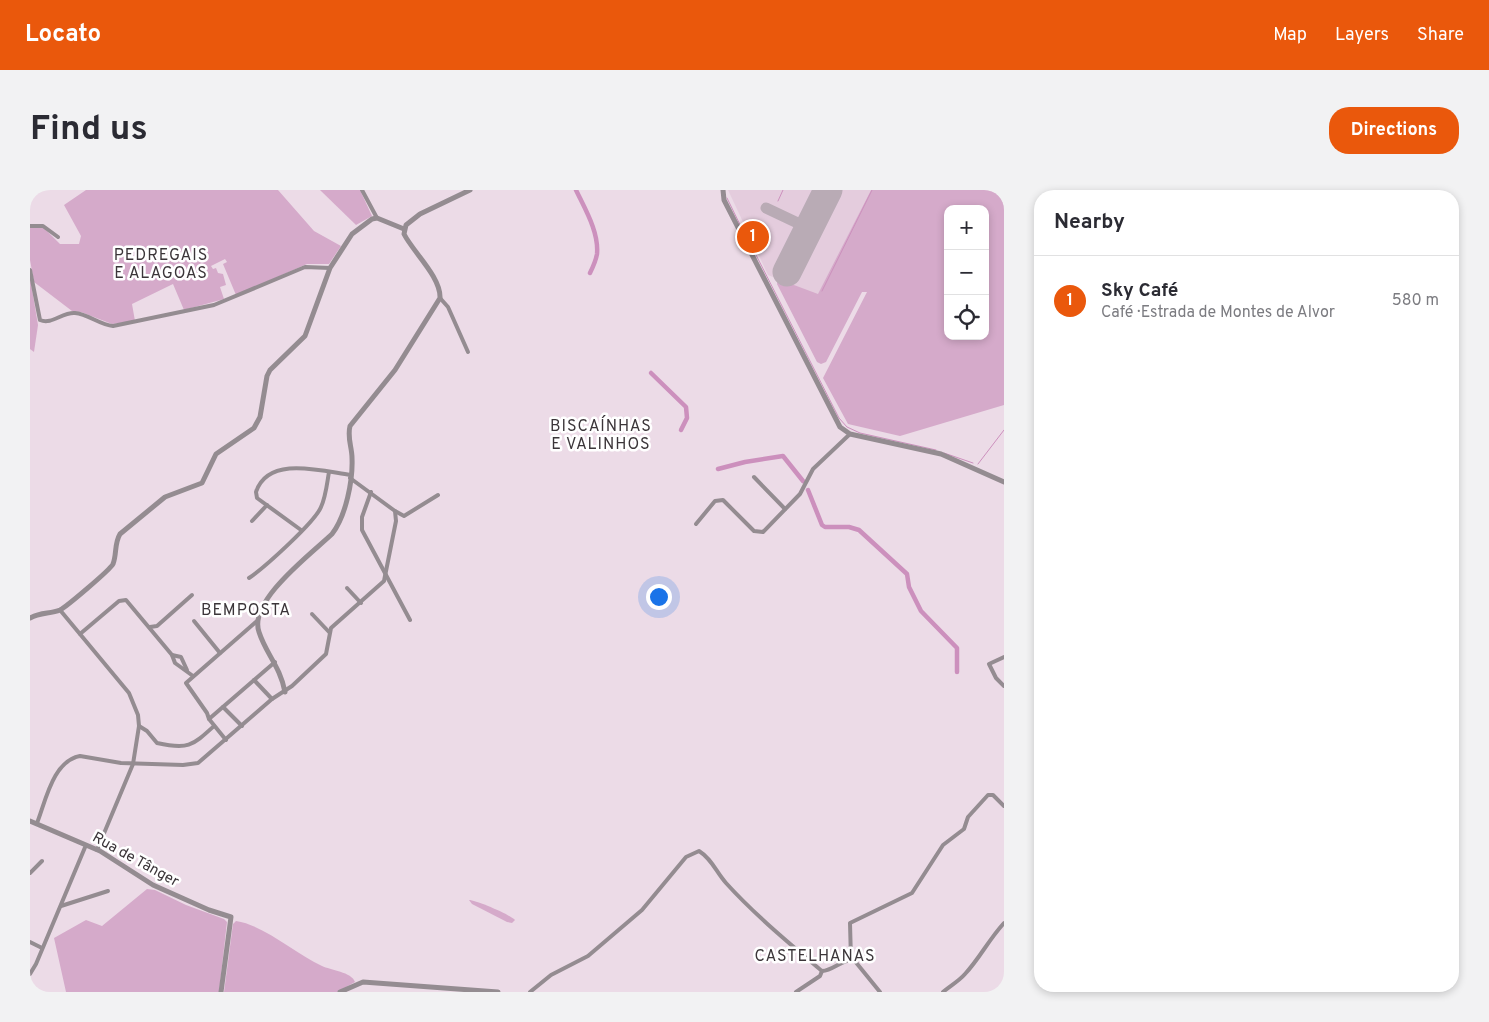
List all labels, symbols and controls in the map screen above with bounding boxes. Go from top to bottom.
text: Locato [25,20,101,50]
text: Map [1273,24,1307,47]
text: Layers [1335,24,1389,47]
text: Share [1417,24,1464,47]
button: Directions [1329,107,1459,154]
text: Find us [30,108,148,152]
map controls [944,205,989,340]
button: + [944,205,989,250]
text: Nearby [1054,209,1125,236]
pin: 1 [737,218,769,256]
district label: PEDREGAIS E ALAGOAS [114,246,208,284]
button: − [944,250,989,295]
text: Sky Café [1101,279,1178,303]
text: 1 [1067,291,1073,311]
text: 580 m [1392,291,1439,311]
button: locate [944,295,989,340]
text: Café · Estrada de Montes de Alvor [1101,303,1335,323]
district label: BISCAÍNHAS E VALINHOS [550,415,652,455]
your location [646,584,672,610]
district label: BEMPOSTA [201,601,291,621]
street label: Rua de Tânger [89,829,182,892]
district label: CASTELHANAS [754,947,876,967]

